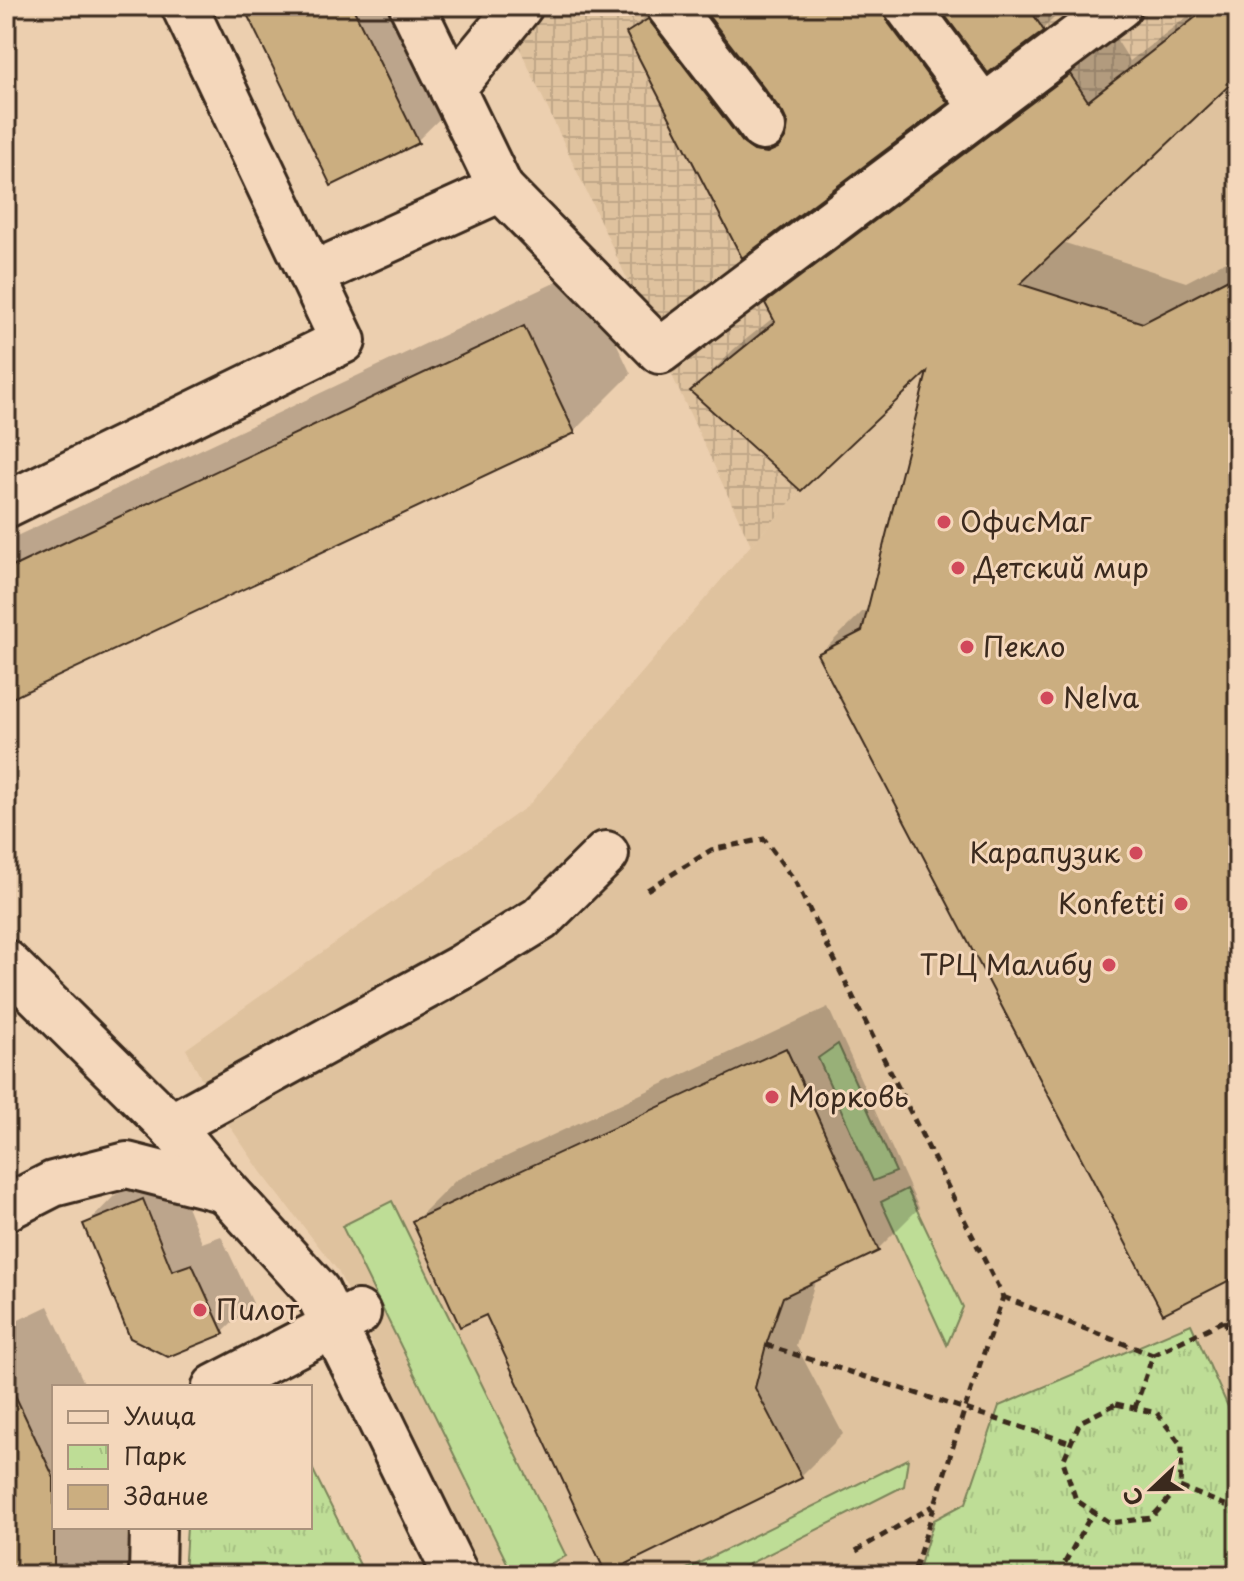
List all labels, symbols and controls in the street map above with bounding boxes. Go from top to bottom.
place label: ОфисМаг [960,499,1092,542]
marker: ОфисМаг [935,513,953,531]
place label: Детский мир [973,545,1149,588]
marker: Детский мир [949,559,967,577]
place label: Пекло [983,624,1066,667]
marker: Пекло [958,638,976,656]
place label: Nelva [1063,675,1140,718]
marker: Nelva [1038,689,1056,707]
place label: Карапузик [969,830,1120,873]
marker: Карапузик [1127,844,1145,862]
place label: Konfetti [1058,881,1165,924]
marker: Konfetti [1172,895,1190,913]
place label: ТРЦ Малибу [919,942,1093,985]
marker: ТРЦ Малибу [1100,956,1118,974]
place label: Морковь [788,1074,909,1117]
marker: Морковь [763,1088,781,1106]
place label: Пилот [216,1287,299,1330]
marker: Пилот [191,1301,209,1319]
legend [52,1385,312,1529]
text: Улица [124,1397,196,1433]
text: Парк [124,1437,187,1473]
north arrow [1112,1449,1192,1529]
text: Здание [124,1477,209,1513]
text: С [1114,1483,1150,1511]

